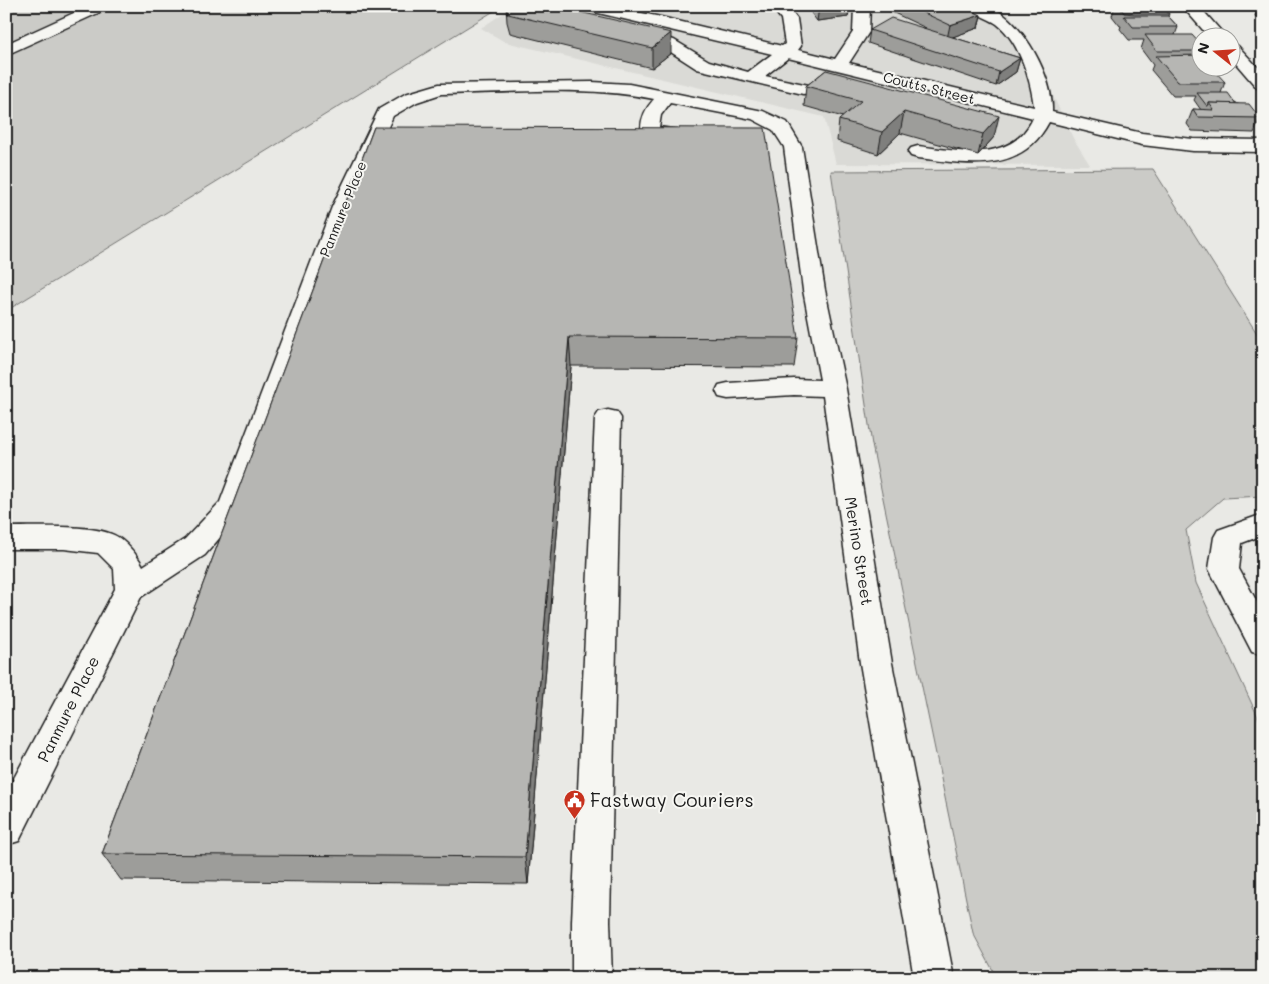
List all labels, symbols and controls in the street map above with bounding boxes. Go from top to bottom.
north arrow [1192,28,1242,78]
text: N [1192,40,1214,56]
street label: Coutts Street [881,67,977,108]
street label: Panmure Place [315,158,370,260]
street label: Merino Street [841,495,878,607]
street label: Panmure Place [32,652,103,765]
place label: Fastway Couriers [590,787,754,812]
public building icon: Fastway Couriers [562,788,586,819]

